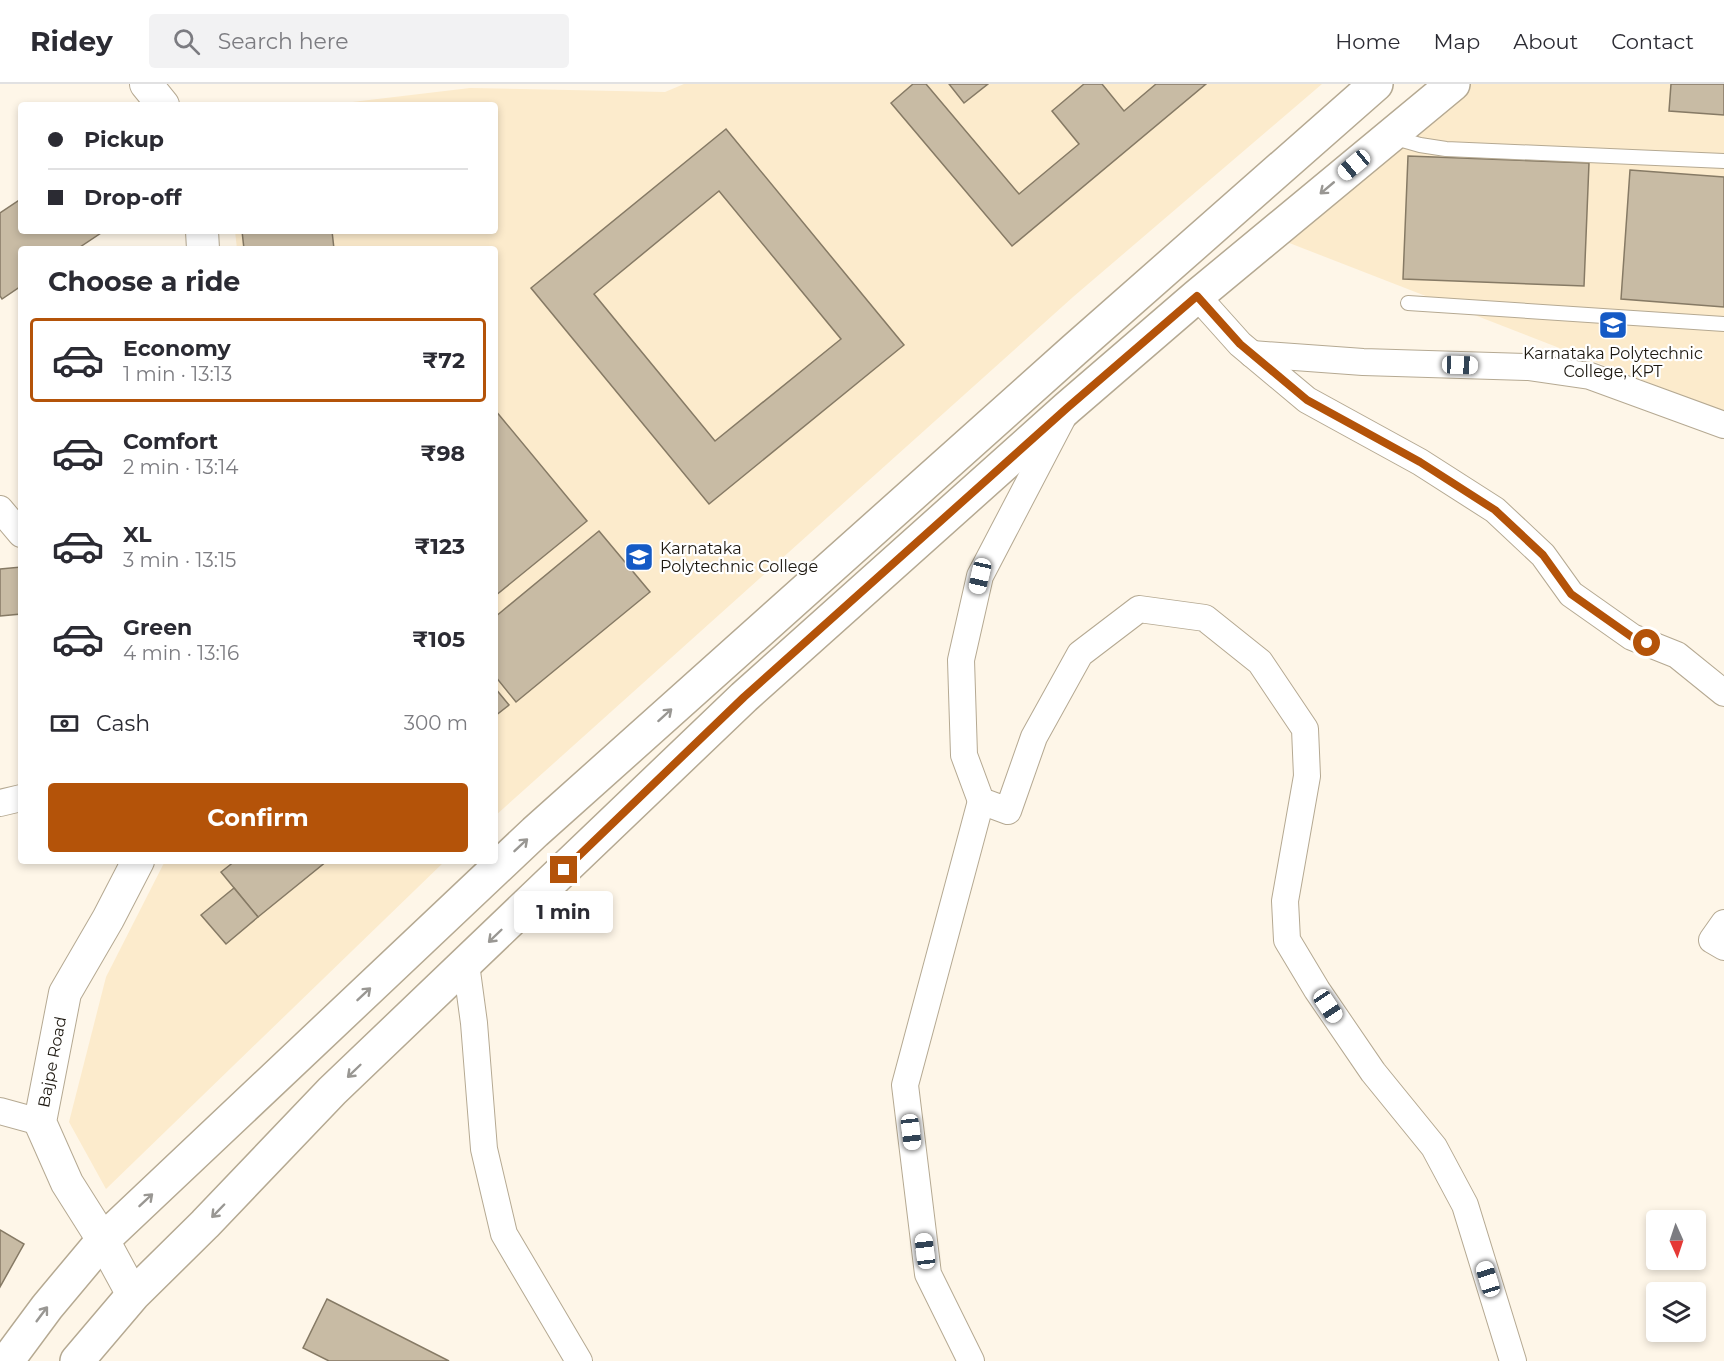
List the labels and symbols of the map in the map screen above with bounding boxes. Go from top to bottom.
car [1334,147,1374,183]
one-way arrow [1319,182,1335,195]
school or university icon: Karnataka Polytechnic College, KPT [1597,309,1629,341]
place label: Karnataka Polytechnic College, KPT [1523,344,1703,381]
car [1442,355,1478,375]
place label: Karnataka Polytechnic College [660,539,818,576]
school or university icon: Karnataka Polytechnic College [623,541,655,573]
car [967,556,993,596]
route start [1633,629,1660,656]
one-way arrow [658,708,673,722]
one-way arrow [513,838,528,853]
route end [550,856,577,883]
callout: 1 min [514,891,614,933]
one-way arrow [487,929,502,944]
car [1310,986,1346,1026]
one-way arrow [356,987,371,1001]
street label: Bajpe Road [34,1015,70,1109]
one-way arrow [346,1064,361,1078]
car [900,1113,922,1151]
one-way arrow [138,1193,153,1207]
one-way arrow [211,1203,225,1218]
north arrow [1646,1210,1706,1270]
car [914,1232,936,1270]
car [1474,1259,1502,1299]
one-way arrow [35,1306,48,1322]

